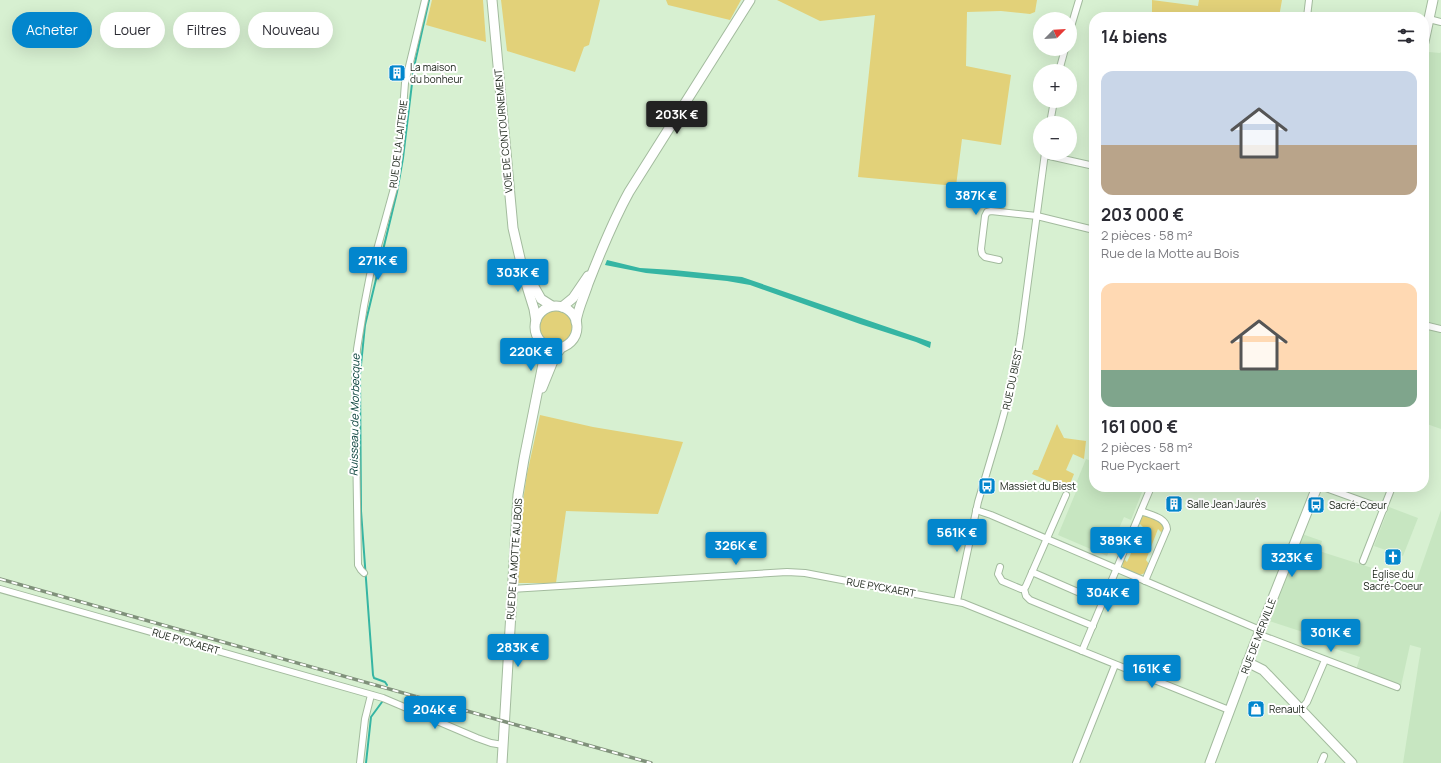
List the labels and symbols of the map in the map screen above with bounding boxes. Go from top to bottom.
north arrow [1033,12,1077,56]
place label: La maison du bonheur [410,60,463,86]
building icon: La maison du bonheur [387,63,407,83]
street label: VOIE DE CONTOURNEMENT [491,68,515,194]
street label: RUE DE LA LAITERIE [386,99,410,189]
pin: 203K € [644,101,710,135]
pin: 387K € [943,182,1009,216]
pin: 271K € [345,247,411,281]
pin: 303K € [485,259,551,293]
pin: 220K € [498,338,564,372]
street label: RUE DU BIEST [999,347,1025,411]
water label: Ruisseau de Morbecque [345,353,363,476]
bus stop icon: Massiet du Biest [977,476,997,496]
place label: Massiet du Biest [1000,479,1076,493]
building icon: Salle Jean Jaurès [1164,494,1184,514]
bus stop icon: Sacré-Cœur [1306,495,1326,515]
place label: Salle Jean Jaurès [1187,497,1266,511]
street label: RUE DE LA MOTTE AU BOIS [503,498,525,620]
place label: Sacré-Cœur [1329,498,1387,512]
pin: 561K € [924,519,990,553]
pin: 389K € [1088,527,1154,561]
pin: 326K € [703,532,769,566]
pin: 323K € [1259,544,1325,578]
church icon: Église du Sacré-Coeur [1383,547,1403,567]
place label: Église du Sacré-Coeur [1363,567,1423,593]
street label: RUE PYCKAERT [846,574,917,600]
pin: 304K € [1075,579,1141,613]
street label: RUE DE MERVILLE [1237,596,1279,676]
pin: 301K € [1298,619,1364,653]
street label: RUE PYCKAERT [151,625,221,657]
pin: 283K € [485,634,551,668]
pin: 161K € [1119,655,1185,689]
pin: 204K € [402,696,468,730]
shop icon: Renault [1246,699,1266,719]
place label: Renault [1269,702,1305,716]

